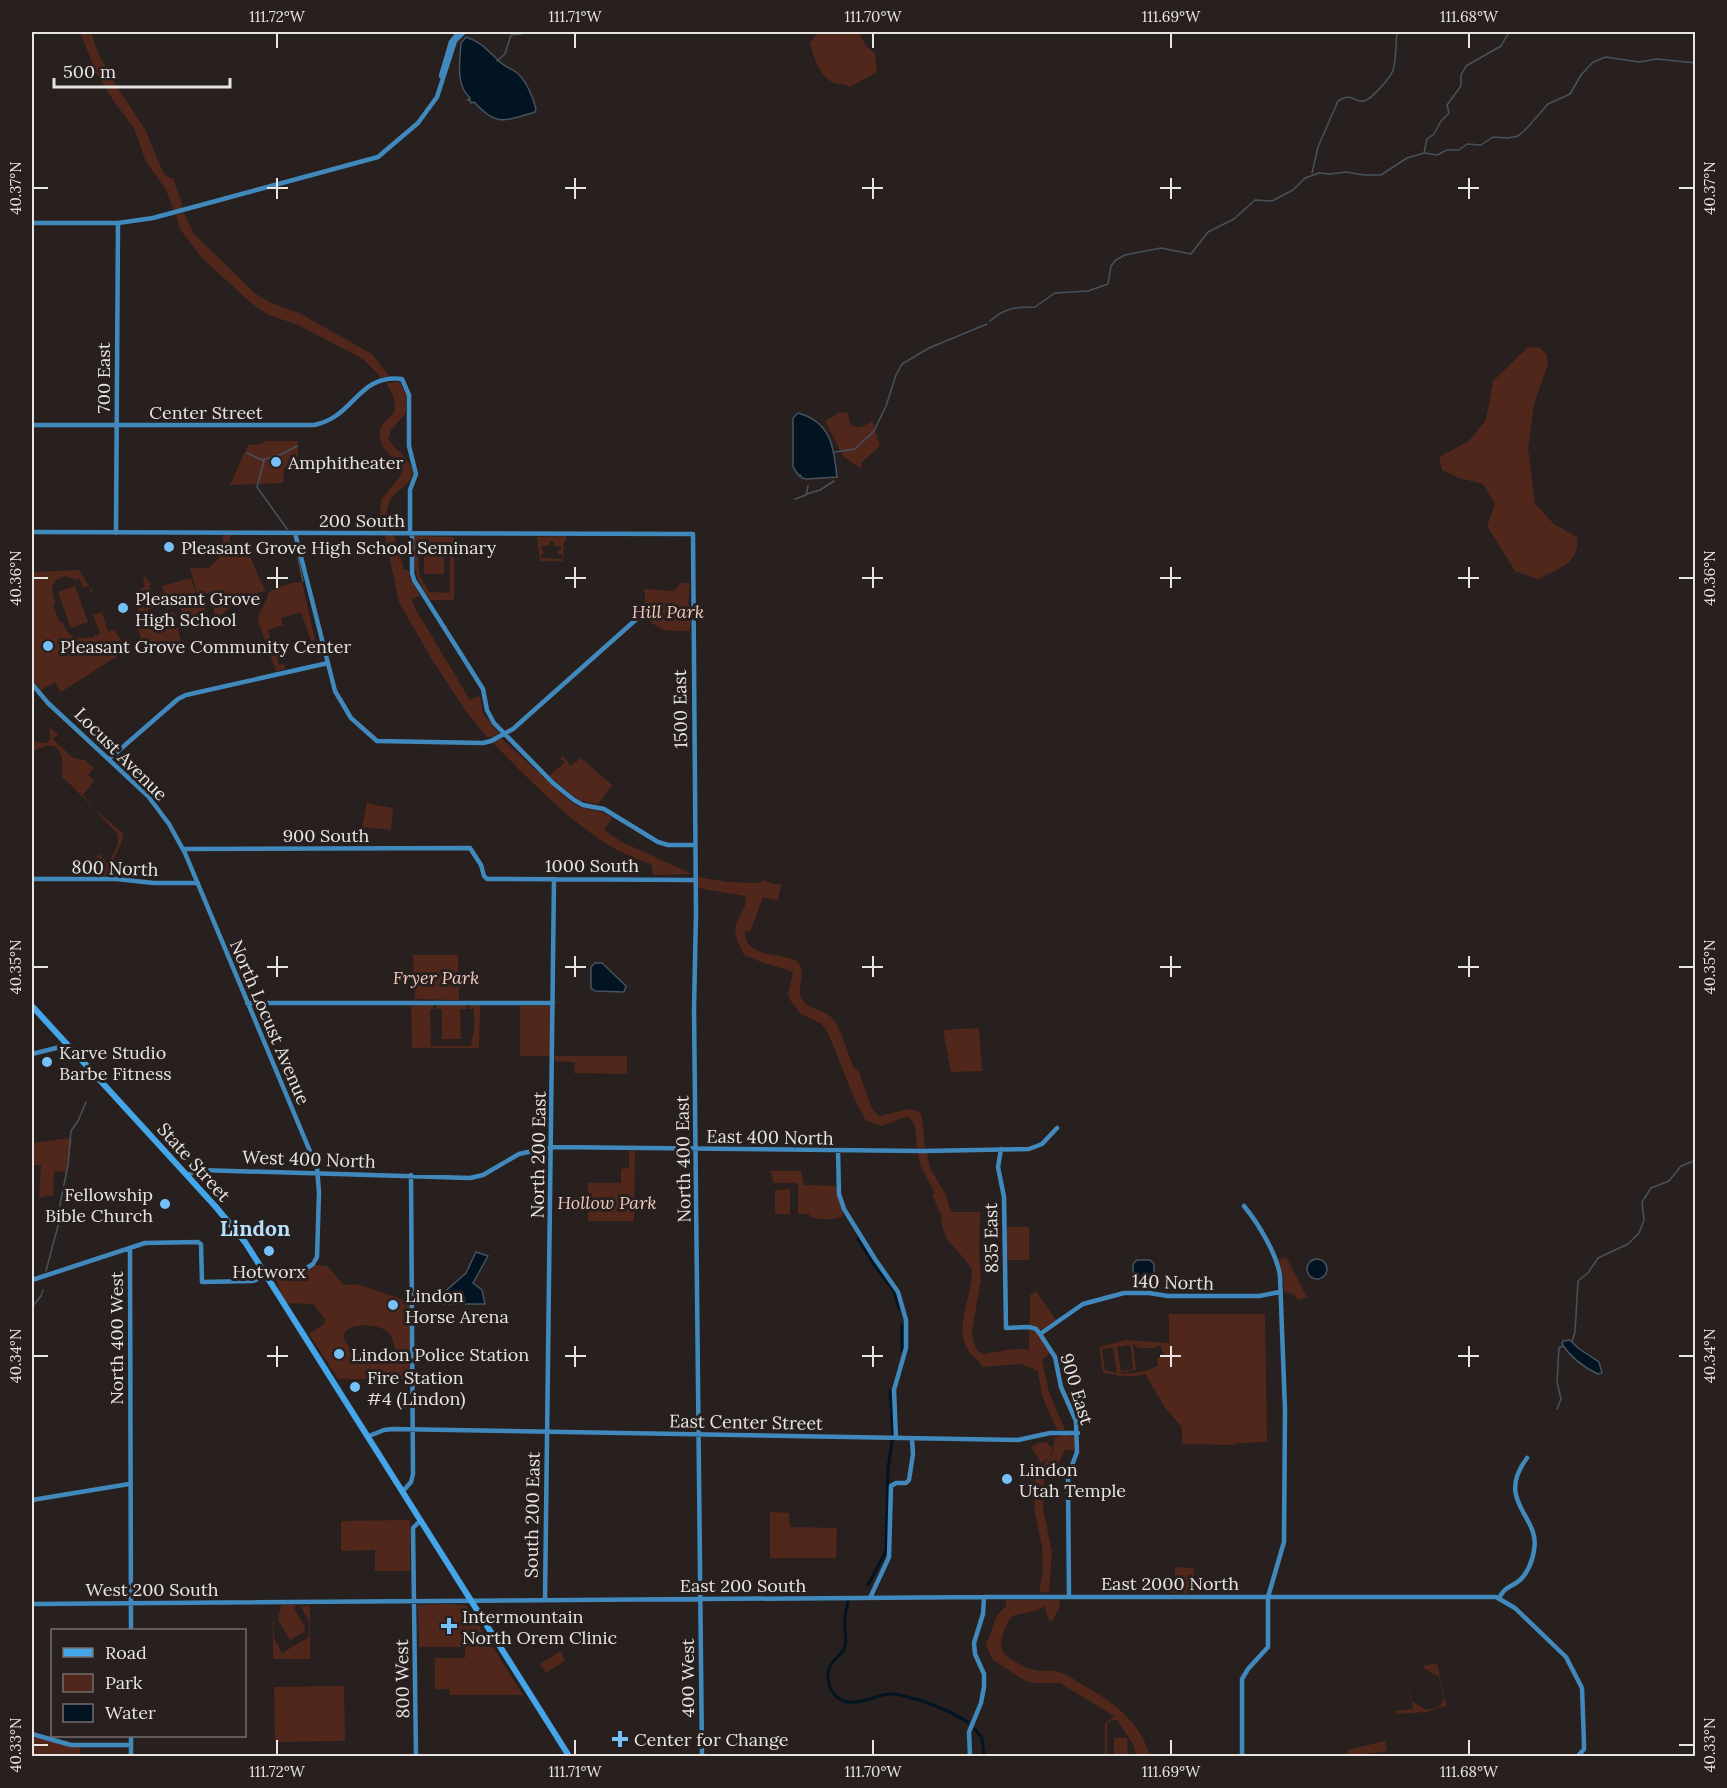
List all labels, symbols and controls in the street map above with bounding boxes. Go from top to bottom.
text: 111.72°W [249,7,306,26]
text: 111.71°W [549,7,603,26]
text: 111.70°W [845,7,902,26]
text: 111.69°W [1142,7,1201,26]
text: 111.68°W [1440,7,1499,26]
scale bar [54,51,230,89]
text: 500 m [63,60,116,83]
text: 40.37°N [6,161,25,215]
text: 40.37°N [1700,161,1719,215]
street label: 700 East [92,342,115,414]
street label: Center Street [149,401,263,424]
place label: Amphitheater [287,451,404,474]
marker: Amphitheater [269,455,283,469]
street label: 200 South [319,509,405,532]
place label: Pleasant Grove High School Seminary [181,536,497,559]
marker: Pleasant Grove High School Seminary [162,540,176,554]
text: 40.36°N [6,550,25,606]
text: 40.36°N [1700,550,1719,606]
place label: Pleasant Grove High School [135,587,261,631]
park label: Hill Park [632,600,704,623]
marker: Pleasant Grove High School [116,601,130,615]
place label: Pleasant Grove Community Center [60,635,351,658]
marker: Pleasant Grove Community Center [41,639,55,653]
street label: 1500 East [668,669,692,749]
street label: Locust Avenue [70,703,173,806]
street label: 900 South [283,824,370,847]
street label: 1000 South [545,854,639,877]
street label: 800 North [71,855,159,881]
street label: North Locust Avenue [225,936,315,1108]
text: 40.35°N [6,940,25,994]
text: 40.35°N [1700,940,1719,994]
park label: Fryer Park [393,966,479,989]
place label: Karve Studio Barbe Fitness [59,1041,172,1085]
marker: Karve Studio Barbe Fitness [40,1055,54,1069]
street label: North 200 East [525,1091,551,1219]
street label: North 400 East [670,1095,696,1223]
street label: State Street [152,1118,236,1206]
street label: East 400 North [706,1124,834,1150]
street label: West 400 North [242,1145,376,1173]
place label: Fellowship Bible Church [45,1183,153,1227]
park label: Hollow Park [557,1191,657,1214]
marker: Fellowship Bible Church [158,1197,172,1211]
street label: 835 East [979,1203,1003,1273]
district label: Lindon [220,1215,290,1242]
marker: Hotworx [262,1244,276,1258]
place label: Hotworx [232,1260,306,1283]
street label: 140 North [1132,1269,1215,1295]
street label: North 400 West [105,1271,128,1405]
place label: Lindon Horse Arena [405,1284,509,1328]
marker: Lindon Horse Arena [386,1298,400,1312]
text: 40.34°N [6,1329,25,1383]
text: 40.34°N [1700,1329,1719,1383]
place label: Lindon Police Station [351,1343,529,1366]
marker: Lindon Police Station [332,1347,346,1361]
street label: 900 East [1055,1351,1099,1427]
place label: Fire Station #4 (Lindon) [367,1366,466,1410]
marker: Fire Station #4 (Lindon) [348,1380,362,1394]
street label: East Center Street [669,1409,823,1435]
street label: South 200 East [519,1452,545,1578]
place label: Lindon Utah Temple [1019,1458,1126,1502]
marker: Lindon Utah Temple [1000,1472,1014,1486]
street label: East 2000 North [1101,1572,1239,1595]
street label: East 200 South [680,1574,806,1597]
street label: West 200 South [86,1578,219,1601]
place label: Intermountain North Orem Clinic [462,1605,617,1649]
marker: Intermountain North Orem Clinic [440,1617,458,1635]
legend [51,1629,246,1737]
street label: 400 West [676,1638,699,1718]
street label: 800 West [390,1639,414,1719]
text: Road [105,1641,147,1664]
text: Park [105,1671,143,1694]
text: Water [105,1701,156,1724]
text: 40.33°N [6,1717,25,1773]
text: 40.33°N [1700,1717,1719,1773]
place label: Center for Change [634,1728,789,1751]
marker: Center for Change [611,1730,629,1748]
text: 111.72°W [249,1762,306,1781]
text: 111.71°W [549,1762,603,1781]
text: 111.70°W [845,1762,902,1781]
text: 111.69°W [1142,1762,1201,1781]
text: 111.68°W [1440,1762,1499,1781]

